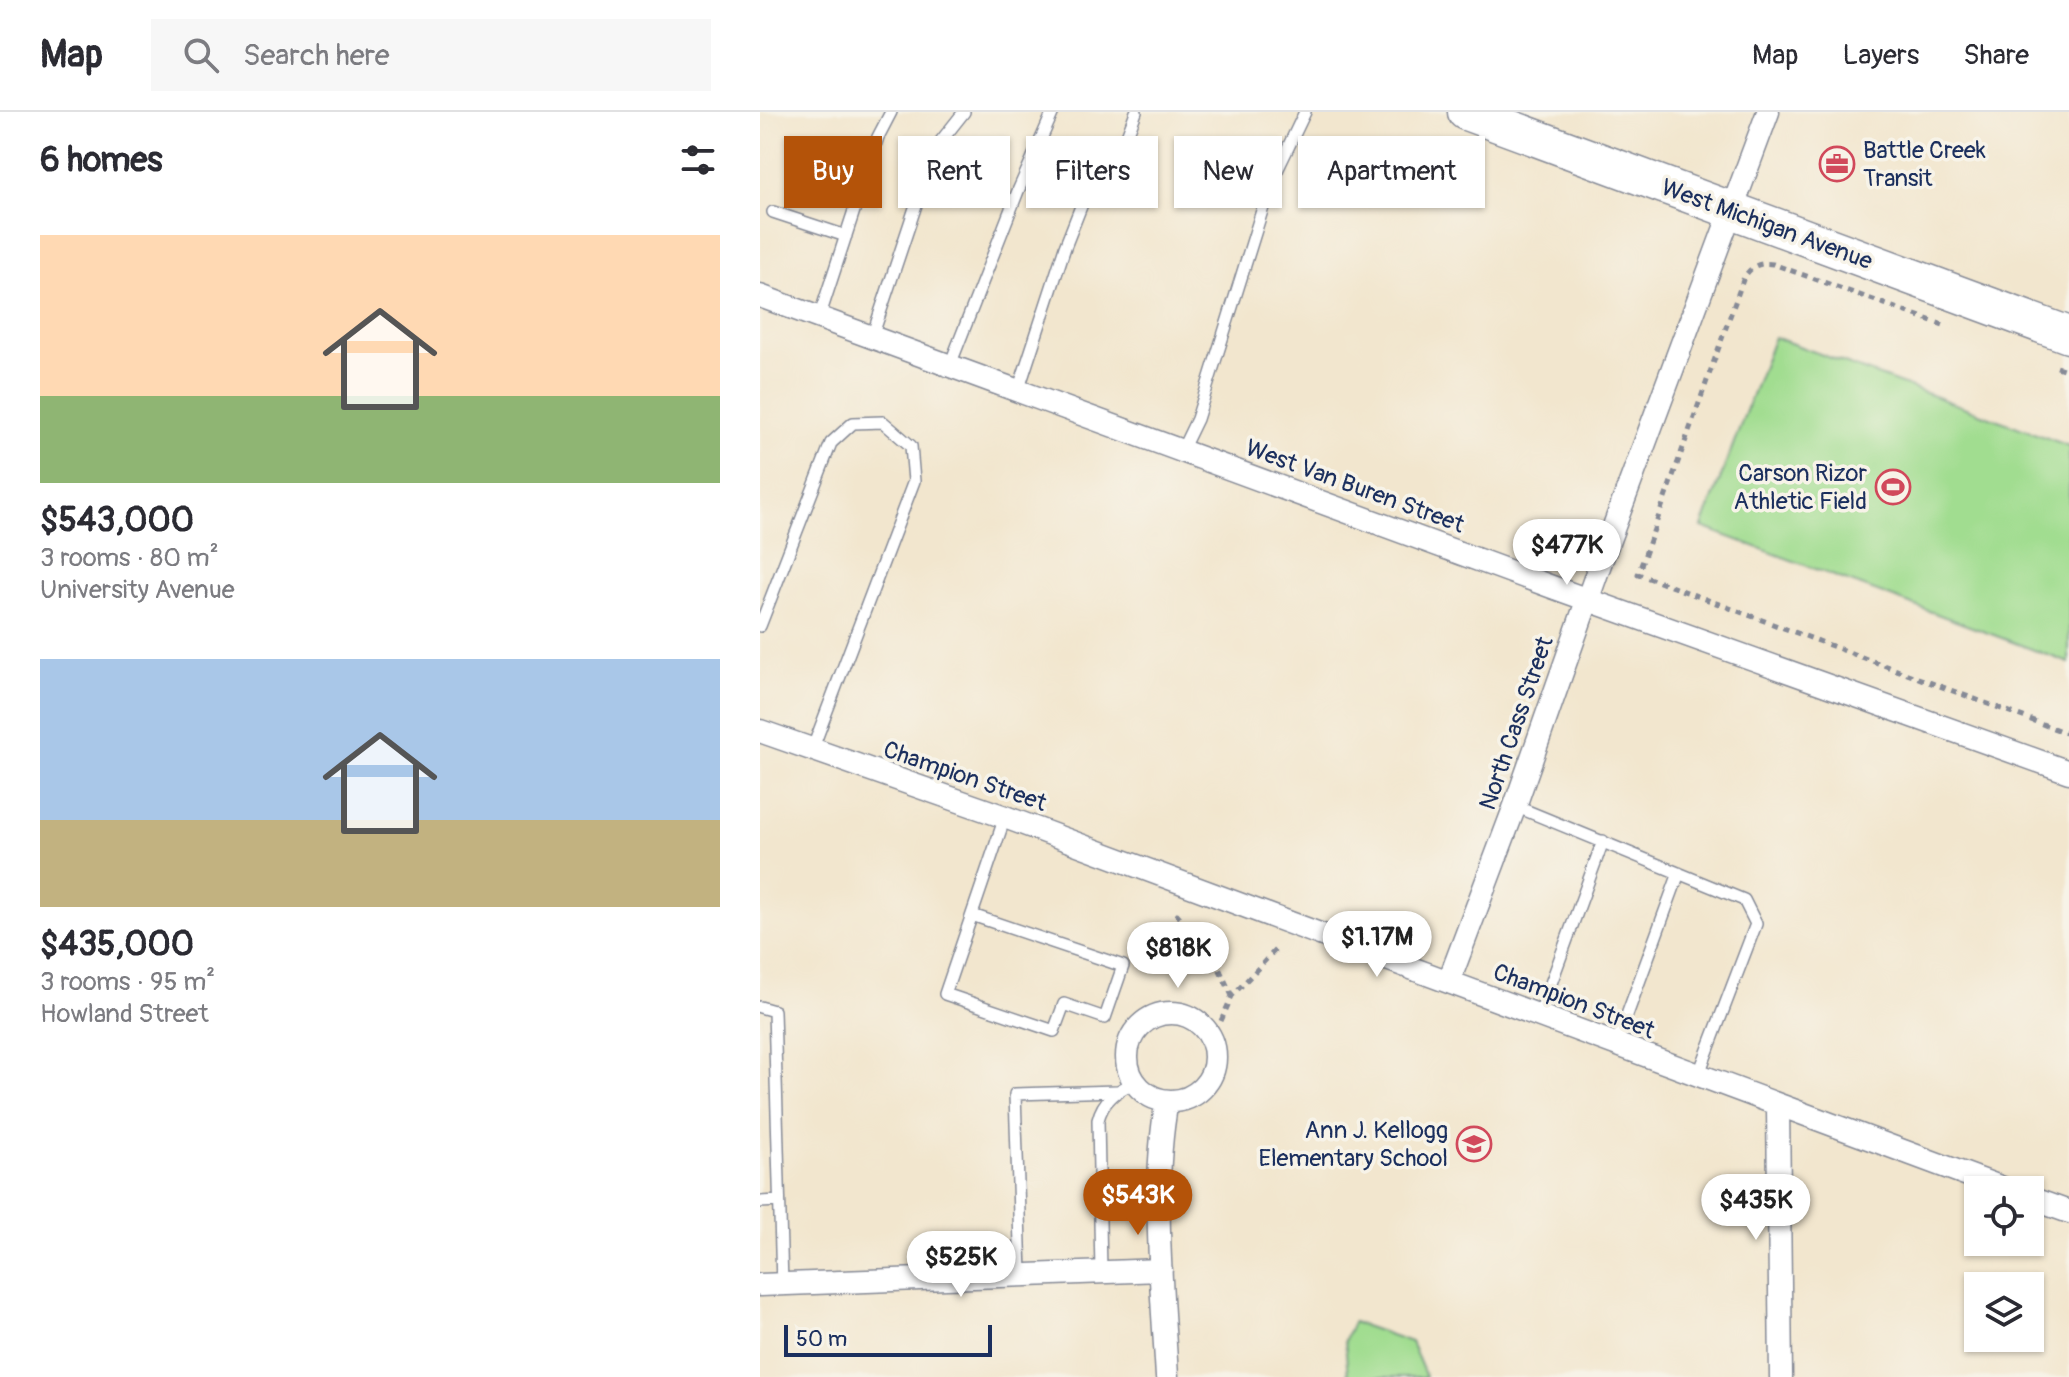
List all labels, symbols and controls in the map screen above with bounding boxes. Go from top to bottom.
search box [151,19,711,91]
text: Map [40,31,103,79]
icon: search [179,33,223,77]
text: Search here [243,37,390,74]
text: Map [1752,38,1798,73]
text: Layers [1842,38,1919,73]
text: Share [1963,38,2029,73]
chip: Buy [784,136,882,208]
chip: Rent [898,136,1010,208]
chip: Filters [1026,136,1158,208]
chip: New [1174,136,1282,208]
chip: Apartment [1298,136,1485,208]
place label: Battle Creek Transit [1863,136,1986,193]
icon: filters [676,138,720,182]
text: 6 homes [40,139,163,182]
office icon: Battle Creek Transit [1818,145,1856,183]
street label: West Michigan Avenue [1657,173,1876,276]
icon: home [308,287,452,431]
street label: West Van Buren Street [1242,433,1468,540]
place label: Carson Rizor Athletic Field [1734,459,1867,516]
sports icon: Carson Rizor Athletic Field [1874,468,1912,506]
text: $543,000 [40,499,194,542]
pin: $477K [1511,519,1623,587]
text: $477K [1531,529,1603,561]
text: 3 rooms · 80 m² [40,542,219,574]
text: University Avenue [40,574,235,606]
street label: North Cass Street [1473,632,1560,814]
icon: home [308,711,452,855]
street label: Champion Street [879,735,1051,818]
pin: $1.17M [1312,911,1442,979]
text: $1.17M [1341,921,1413,953]
pin: $818K [1122,922,1234,990]
text: $435,000 [40,923,194,966]
text: $818K [1145,932,1211,964]
street label: Champion Street [1489,957,1659,1046]
text: 3 rooms · 95 m² [40,966,215,998]
text: Howland Street [40,998,209,1030]
place label: Ann J. Kellogg Elementary School [1258,1116,1448,1173]
school or university icon: Ann J. Kellogg Elementary School [1455,1125,1493,1163]
pin: $543K [1082,1169,1194,1237]
pin: $435K [1700,1174,1812,1242]
map controls [1964,1176,2044,1352]
button: locate [1964,1176,2044,1256]
text: $543K [1101,1179,1175,1211]
text: $435K [1719,1184,1793,1216]
pin: $525K [905,1231,1017,1299]
text: $525K [925,1241,997,1273]
button: layers [1964,1272,2044,1352]
scale bar [784,1321,992,1357]
text: 50 m [796,1325,847,1353]

